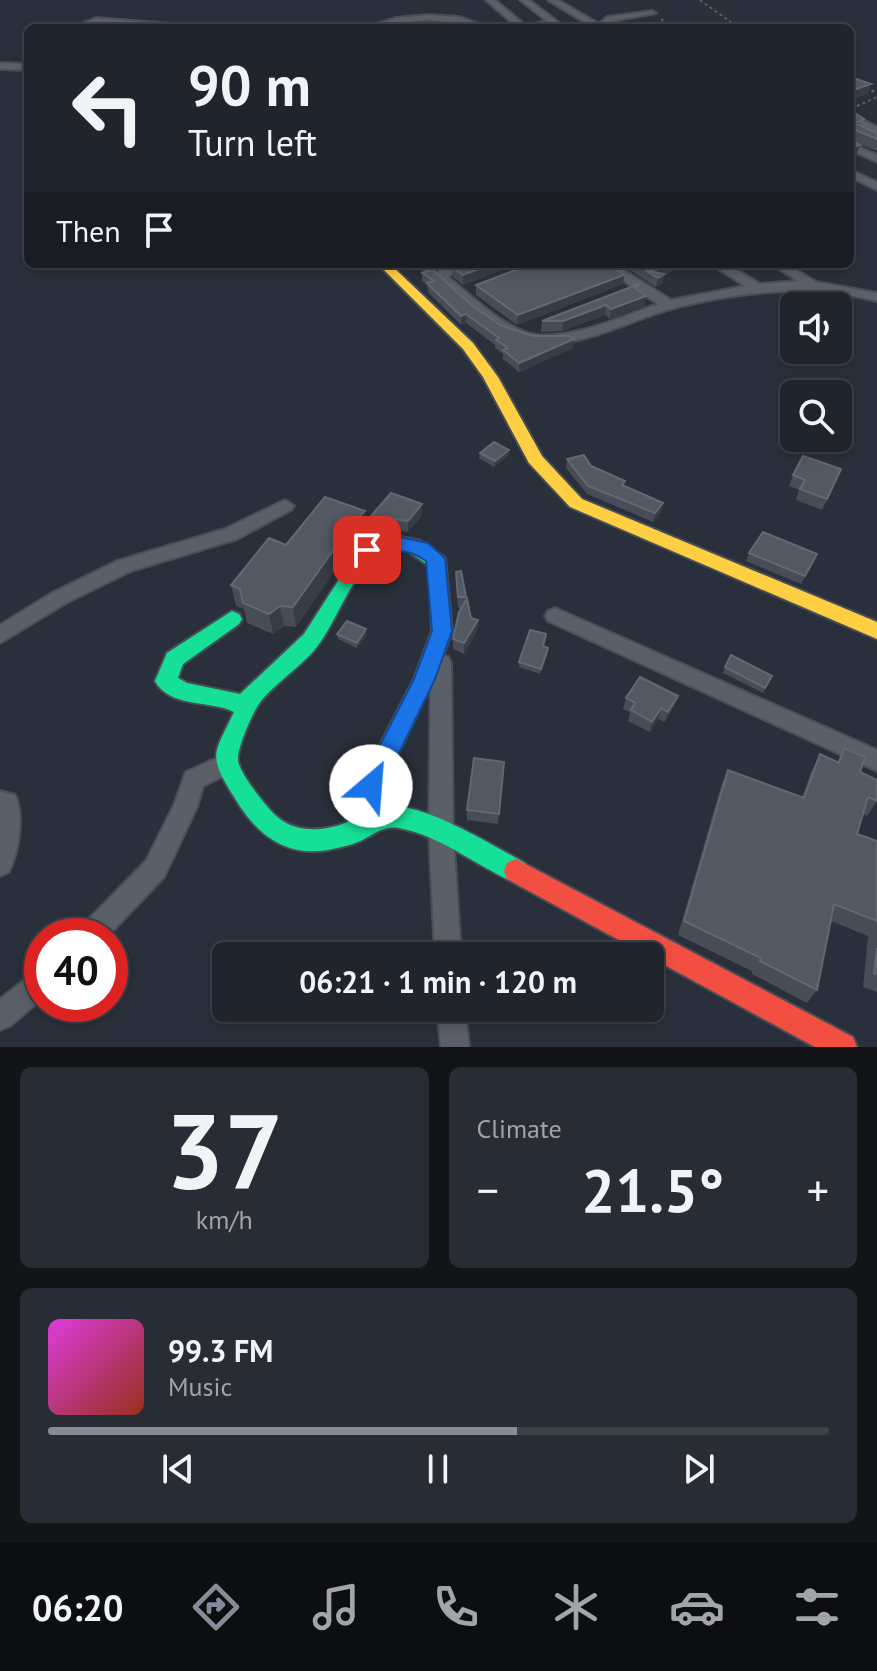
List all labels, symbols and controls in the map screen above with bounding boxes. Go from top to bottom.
text: 90 m [188,49,311,121]
icon: left [56,56,160,160]
text: Turn left [188,119,317,166]
icon: arrive [137,208,181,252]
text: Then [56,211,121,250]
map controls [780,292,852,452]
button: sound [780,292,852,364]
button: search [780,380,852,452]
pin [333,516,401,584]
icon: arrive [345,528,389,572]
position arrow [329,744,413,828]
speed limit sign: 40 [24,918,128,1022]
text: 06:21 · 1 min · 120 m [299,962,577,1001]
text: 37 [165,1083,283,1218]
text: Climate [477,1112,562,1145]
text: 21.5° [581,1151,724,1229]
text: − [477,1161,499,1218]
text: + [807,1161,829,1218]
text: km/h [196,1203,253,1236]
text: 99.3 FM [168,1331,273,1370]
text: Music [168,1370,232,1403]
icon: previous [156,1447,200,1491]
icon: pause [416,1447,460,1491]
icon: next [677,1447,721,1491]
icon: directions [188,1579,244,1635]
icon: music [308,1579,364,1635]
icon: phone [428,1579,484,1635]
icon: climate [548,1579,604,1635]
icon: car [669,1579,725,1635]
icon: filters [789,1579,845,1635]
text: 06:20 [32,1584,123,1631]

